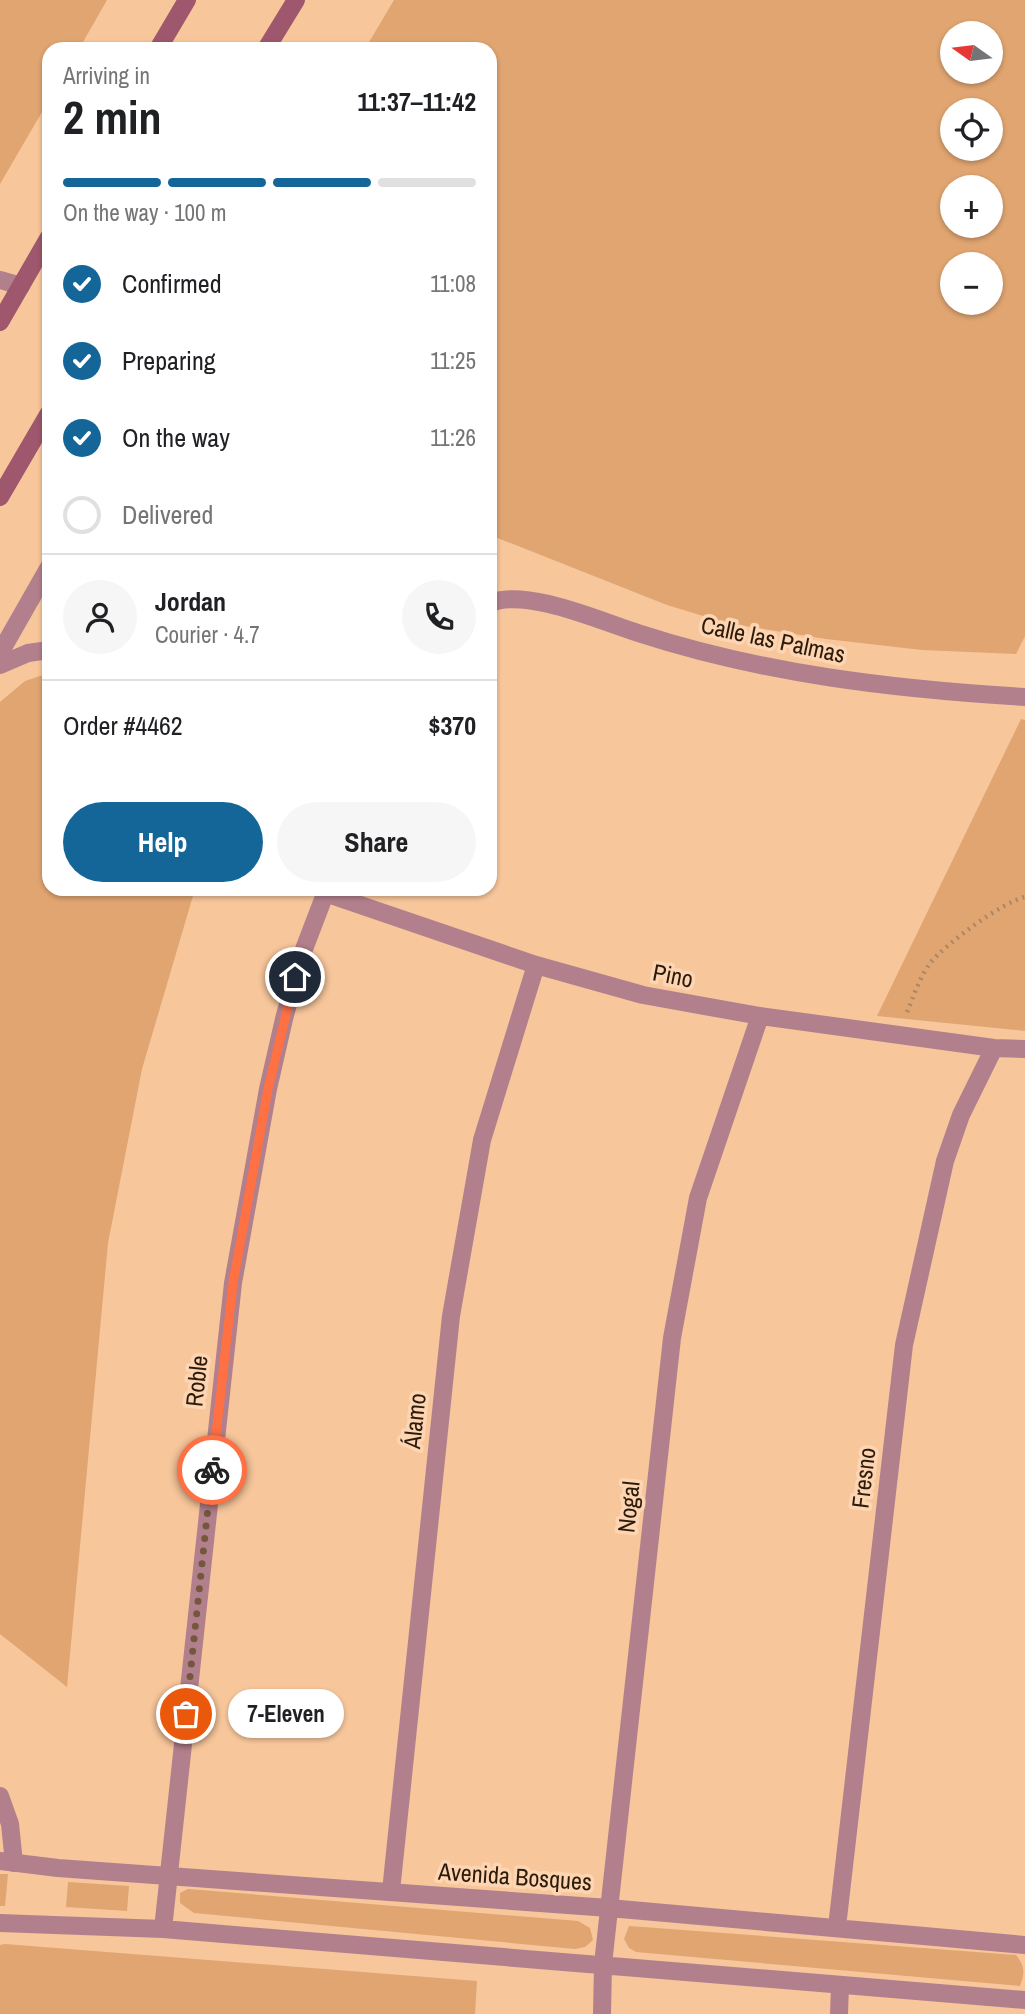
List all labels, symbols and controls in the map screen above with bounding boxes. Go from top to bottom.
north arrow [940,21,1003,84]
map controls [940,21,1003,315]
text: Arriving in [63,60,150,91]
text: 11:37–11:42 [357,84,476,119]
text: 2 min [63,86,162,148]
button: locate [940,98,1003,161]
button: + [940,175,1003,238]
text: On the way · 100 m [63,197,227,228]
button: − [940,252,1003,315]
icon: check [63,265,101,303]
text: Confirmed [122,266,222,301]
text: 11:08 [430,268,476,299]
icon: check [63,342,101,380]
text: Preparing [122,343,216,378]
text: 11:25 [430,345,476,376]
icon: check [63,419,101,457]
text: On the way [122,420,230,455]
text: 11:26 [430,422,476,453]
text: Delivered [122,497,213,532]
button: person [63,580,137,654]
button: phone [402,580,476,654]
text: Jordan [155,584,226,619]
street label: Calle las Palmas [698,608,848,670]
text: Courier · 4.7 [155,619,260,650]
text: Order #4462 [63,708,183,743]
text: $370 [429,708,476,743]
button: Help [63,802,263,882]
button: Share [277,802,476,882]
pin [265,947,325,1007]
street label: Pino [650,955,696,995]
icon: home [276,958,314,996]
street label: Roble [177,1354,215,1408]
street label: Álamo [395,1391,433,1451]
courier [177,1435,247,1505]
street label: Fresno [843,1446,883,1510]
icon: bike [193,1451,231,1489]
street label: Nogal [609,1480,647,1534]
pin [156,1684,216,1744]
callout: 7-Eleven [228,1690,344,1738]
icon: bag [167,1695,205,1733]
text: 7-Eleven [247,1698,325,1729]
street label: Avenida Bosques [436,1855,593,1897]

